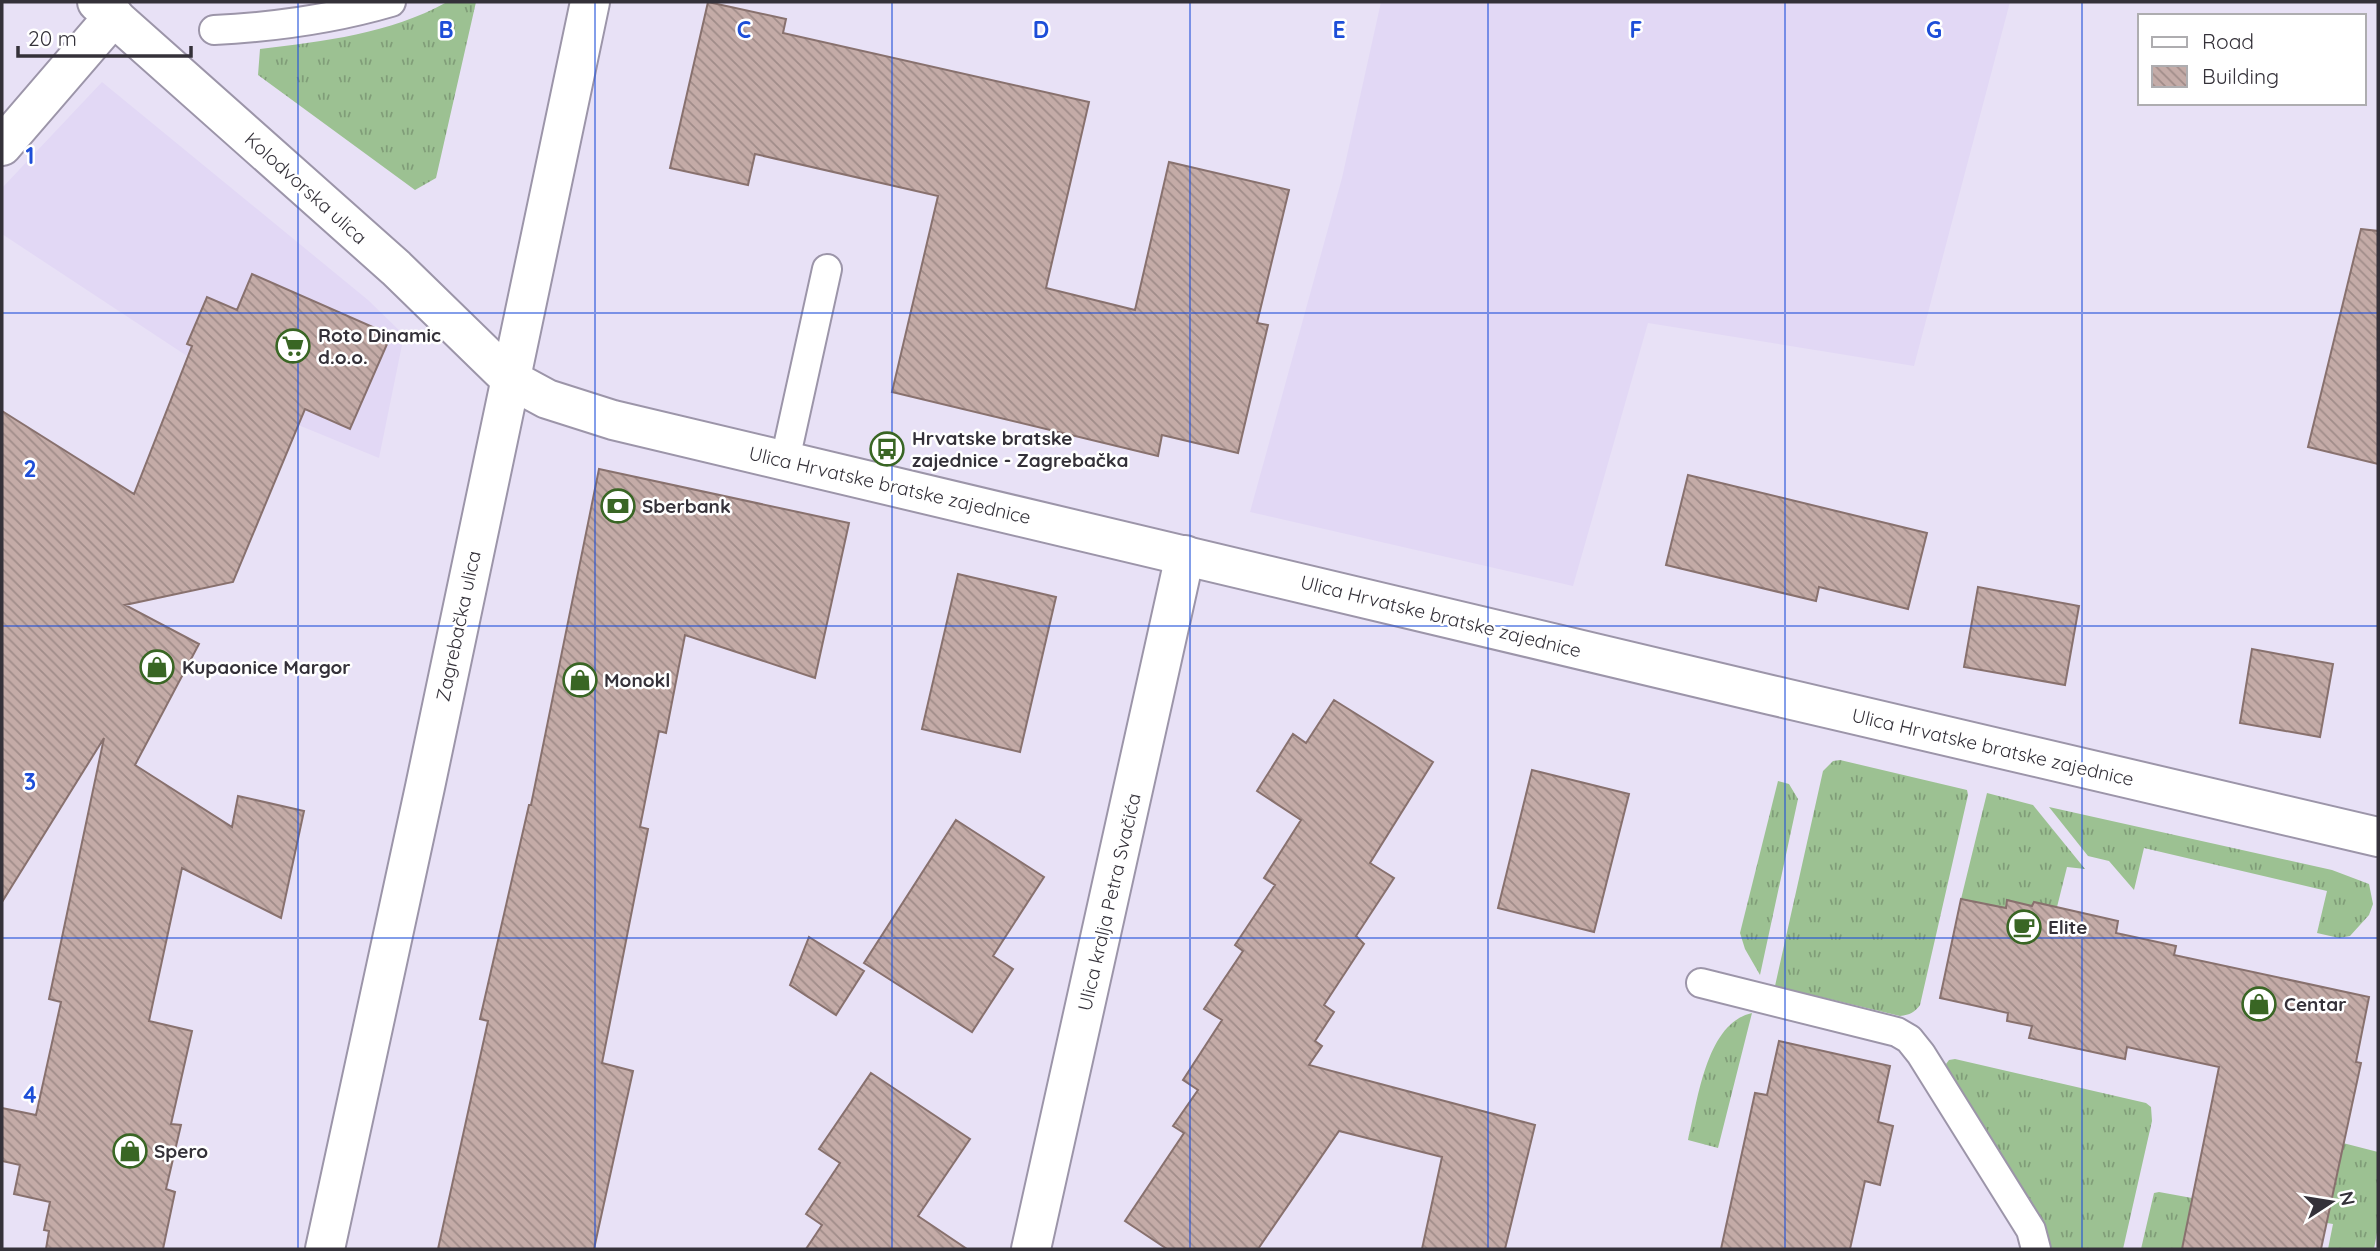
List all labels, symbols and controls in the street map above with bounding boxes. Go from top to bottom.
scale bar [18,14,191,58]
legend [2138,14,2366,105]
text: B [438,15,454,44]
text: C [737,15,751,44]
text: D [1033,15,1049,44]
text: E [1332,15,1346,44]
text: F [1630,15,1642,44]
text: G [1926,15,1942,44]
text: 20 m [28,25,77,51]
text: Road [2202,28,2254,54]
text: Building [2202,63,2279,89]
street label: Kolodvorska ulica [240,127,372,249]
text: 1 [26,141,34,170]
place label: Roto Dinamic d.o.o. [318,323,441,369]
supermarket icon: Roto Dinamic d.o.o. [274,327,312,365]
place label: Hrvatske bratske zajednice - Zagrebačka [912,426,1128,472]
bus stop icon: Hrvatske bratske zajednice - Zagrebačka [868,430,906,468]
street label: Ulica Hrvatske bratske zajednice [747,441,1033,529]
text: 2 [23,454,37,483]
bank icon: Sberbank [599,487,637,525]
place label: Sberbank [642,494,731,518]
street label: Zagrebačka ulica [430,548,486,704]
street label: Ulica Hrvatske bratske zajednice [1298,569,1584,663]
shop icon: Kupaonice Margor [138,648,176,686]
place label: Kupaonice Margor [182,655,351,679]
shop icon: Monokl [561,661,599,699]
place label: Monokl [604,668,670,692]
street label: Ulica Hrvatske bratske zajednice [1850,703,2136,791]
text: 3 [24,767,36,796]
street label: Ulica kralja Petra Svačića [1072,791,1146,1013]
cafe icon: Elite [2005,908,2043,946]
place label: Elite [2048,915,2087,939]
shop icon: Centar [2240,985,2278,1023]
place label: Centar [2284,992,2346,1016]
text: 4 [23,1080,37,1109]
shop icon: Spero [111,1132,149,1170]
place label: Spero [154,1139,208,1163]
north arrow [2296,1167,2366,1237]
text: N [2334,1189,2361,1208]

